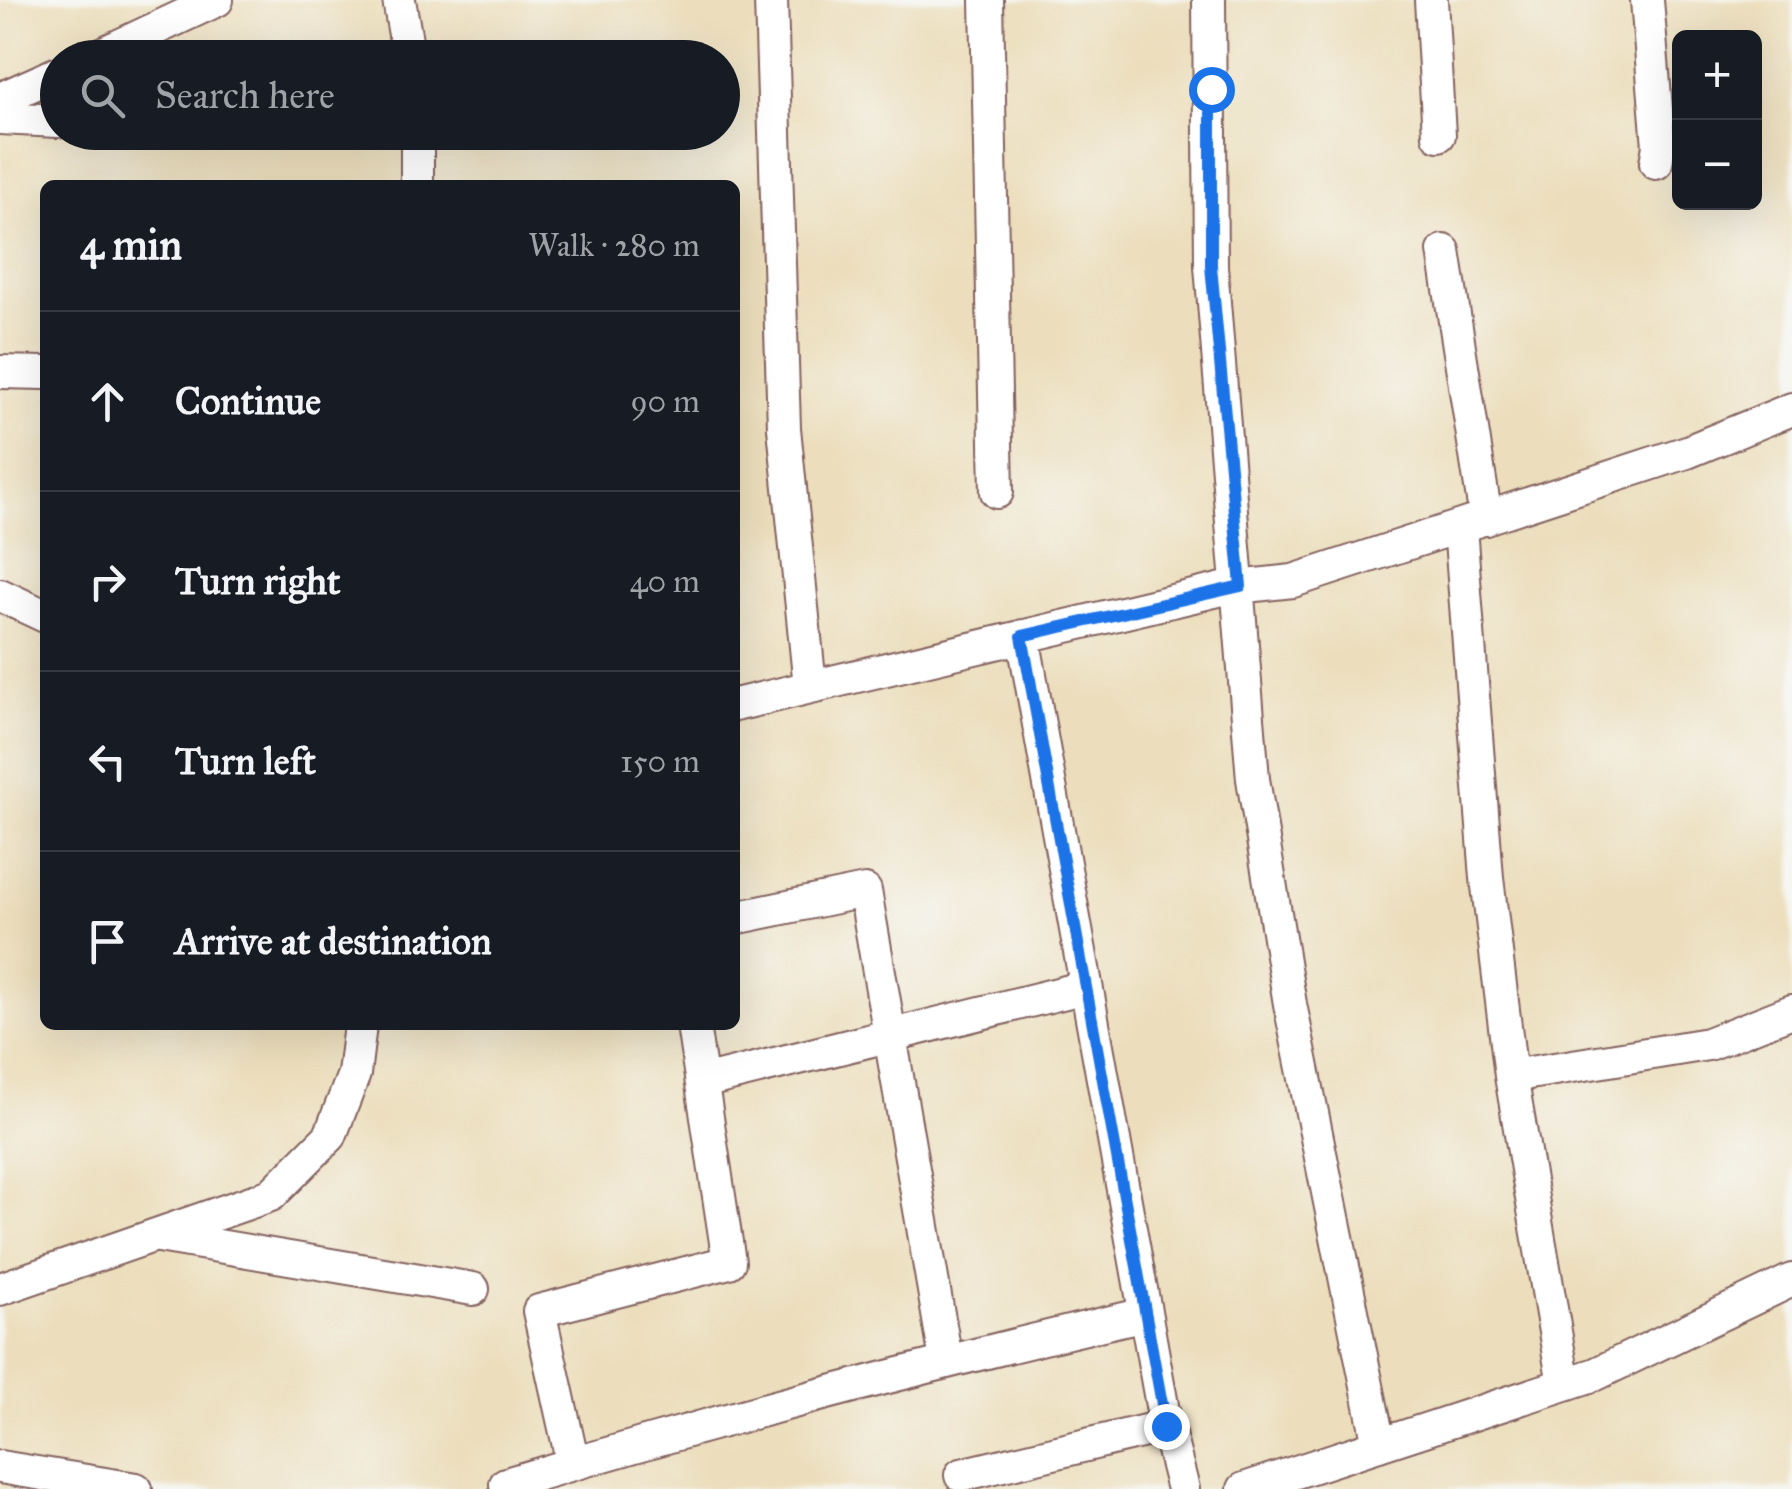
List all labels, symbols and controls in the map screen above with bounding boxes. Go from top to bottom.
map controls [1672,30,1762,210]
button: + [1672,30,1762,120]
search box [40,40,740,150]
route start [1189,67,1235,113]
icon: search [75,68,130,123]
text: Search here [155,72,335,118]
button: − [1672,120,1762,210]
text: 4 min [80,219,182,271]
text: Walk · 280 m [528,226,700,265]
icon: ahead [80,374,135,429]
text: Continue [175,378,321,424]
text: 90 m [630,382,700,421]
icon: right [80,554,135,609]
text: Turn right [175,558,341,604]
text: 40 m [630,562,700,601]
icon: left [80,734,135,789]
text: Turn left [175,738,316,784]
text: 150 m [620,742,700,781]
icon: arrive [80,914,135,969]
text: Arrive at destination [175,918,492,964]
route end [1144,1404,1190,1450]

